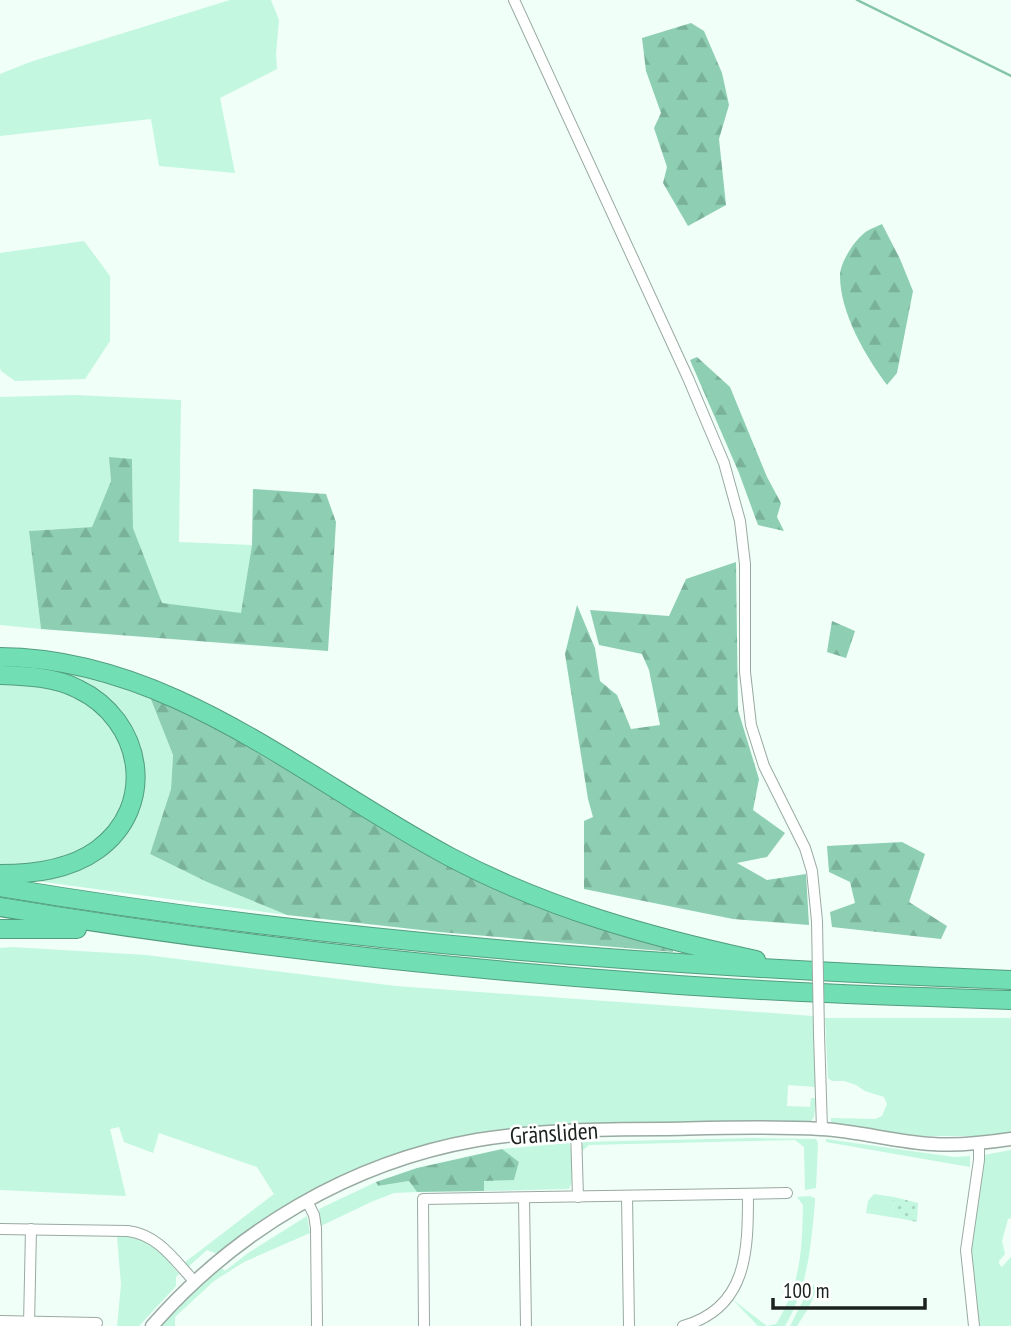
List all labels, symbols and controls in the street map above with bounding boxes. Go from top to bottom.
street label: Gränsliden [509,1114,599,1152]
scale bar [773,1266,925,1310]
text: 100 m [783,1277,829,1304]

